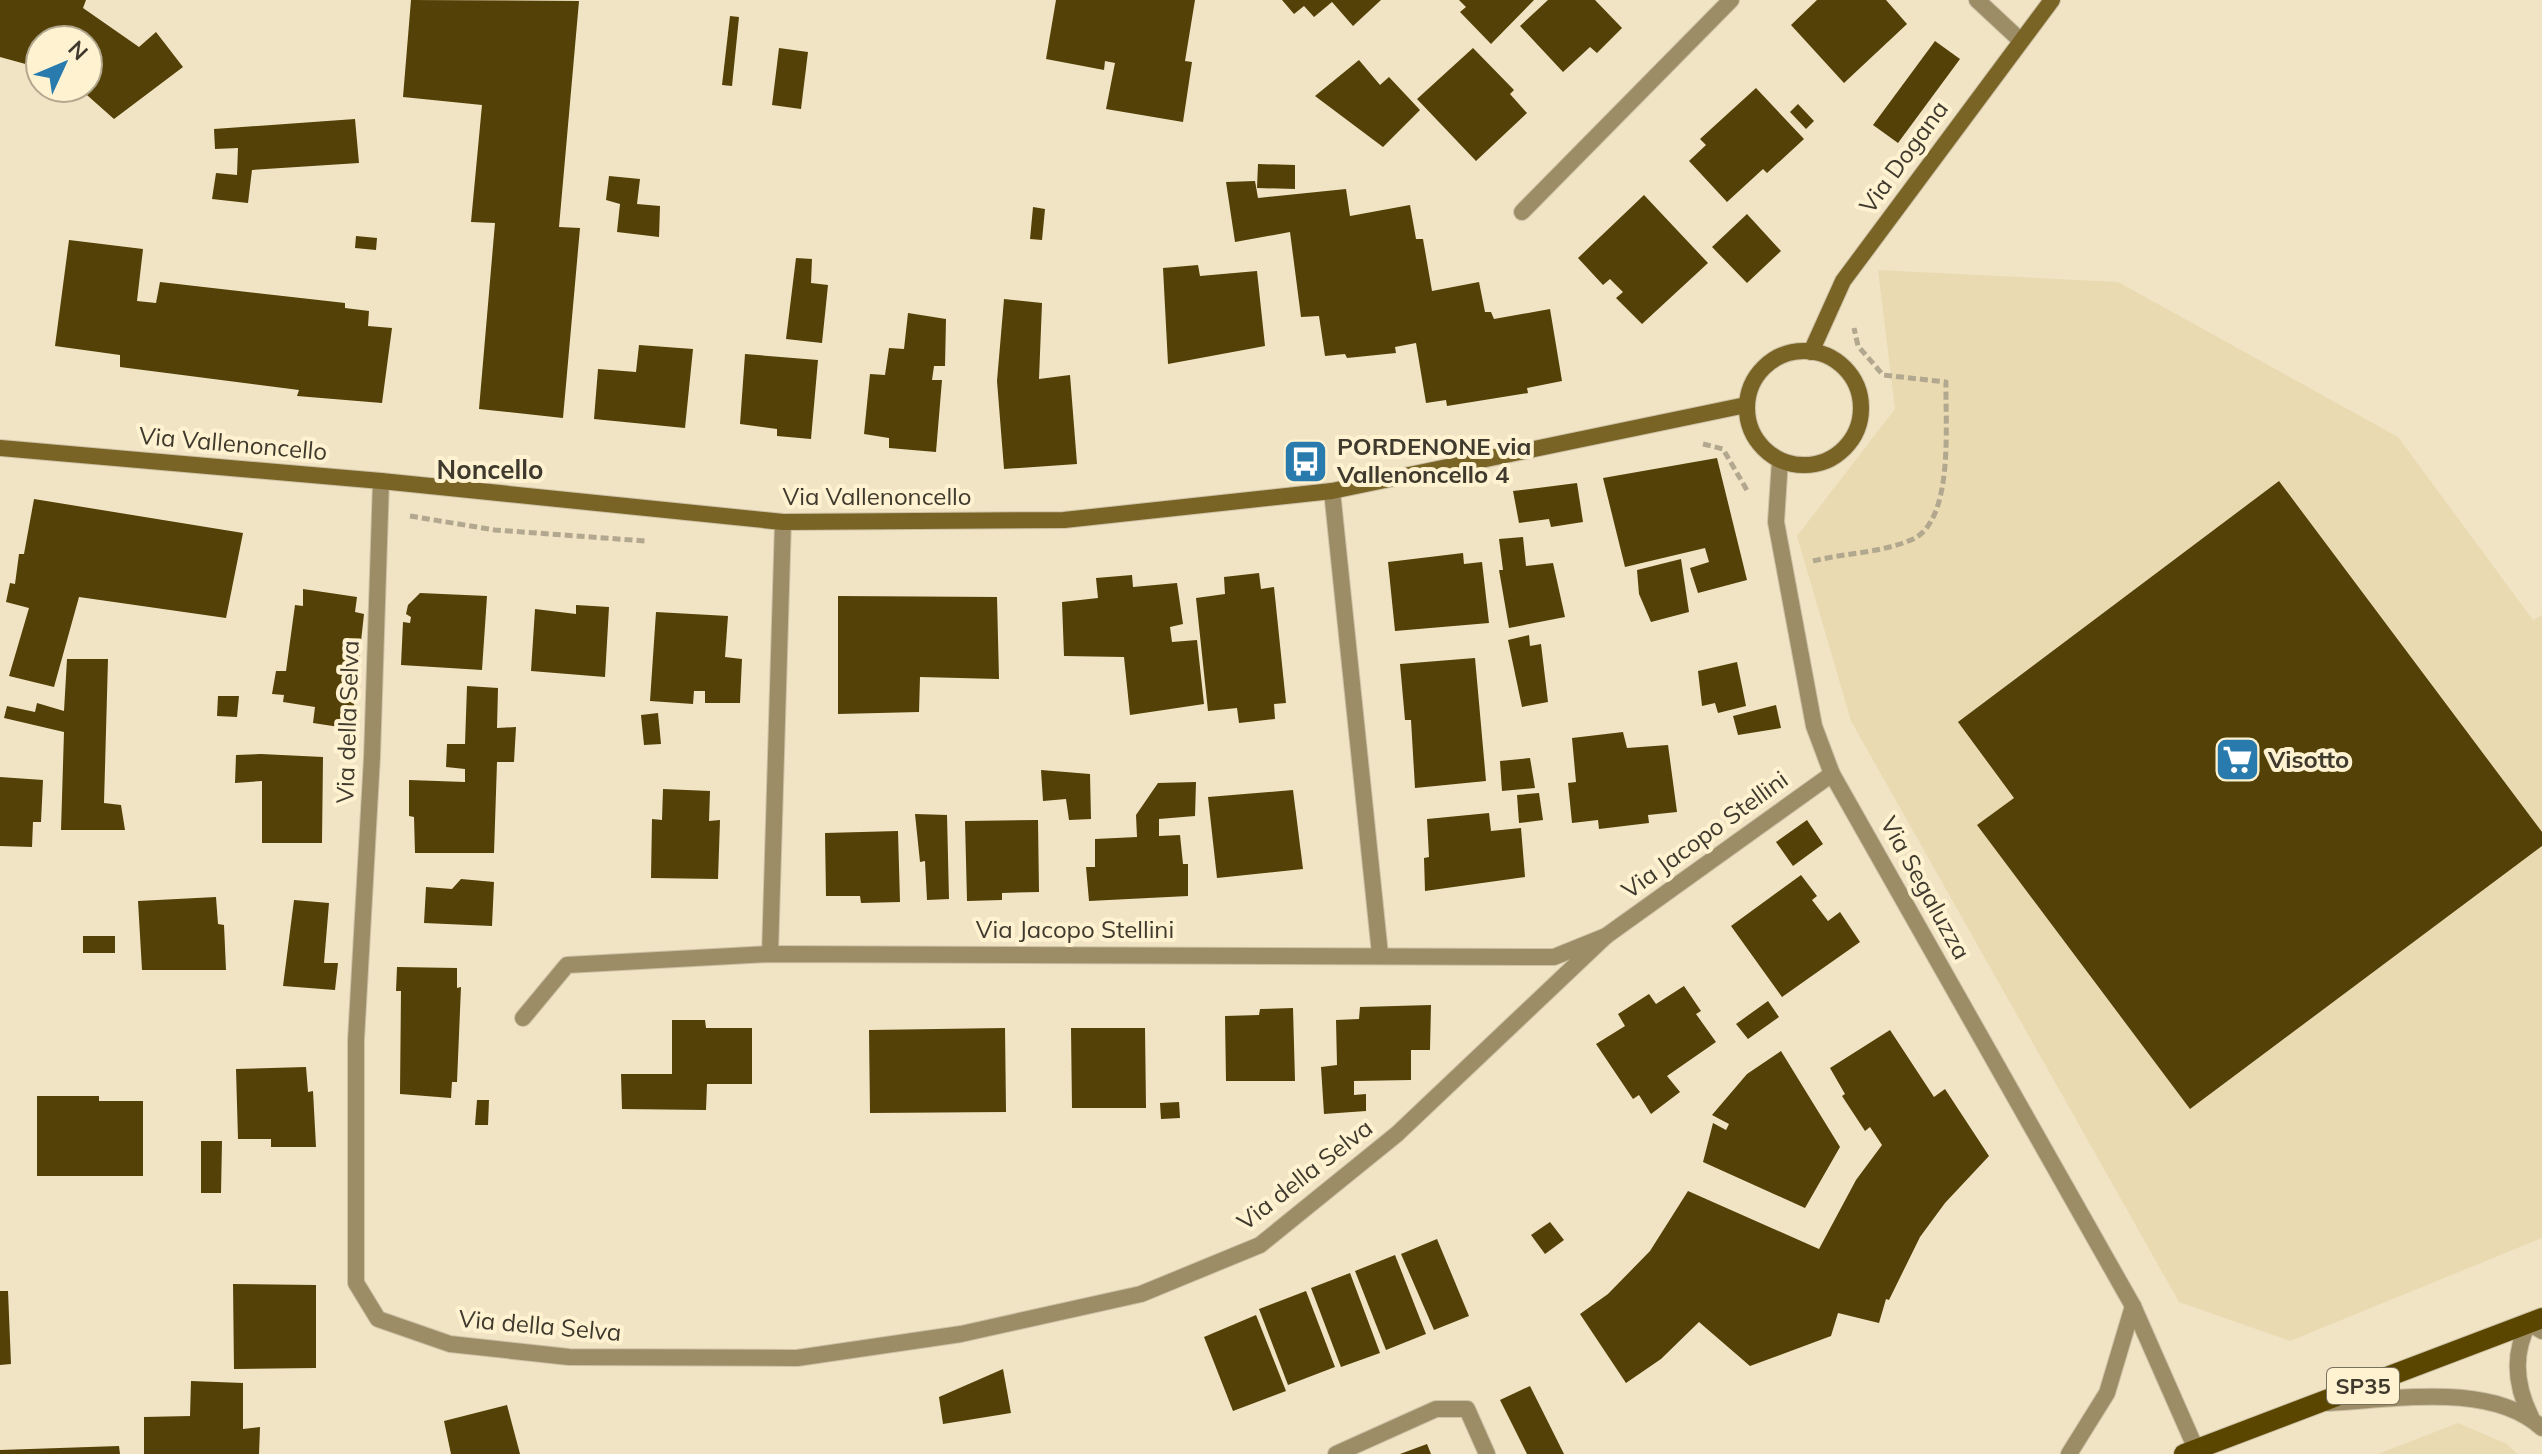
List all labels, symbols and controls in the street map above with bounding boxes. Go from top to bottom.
north arrow [24,24,104,104]
text: N [63,34,94,66]
street label: Via Dogana [1852,94,1954,219]
street label: Via Vallenoncello [138,420,329,466]
place label: PORDENONE via Vallenoncello 4 [1336,431,1531,489]
bus stop icon: PORDENONE via Vallenoncello 4 [1282,437,1330,485]
district label: Noncello [437,453,543,486]
street label: Via Vallenoncello [782,481,972,511]
street label: Via della Selva [329,640,365,804]
supermarket icon: Visotto [2213,736,2261,784]
place label: Visotto [2267,744,2349,774]
street label: Via Jacopo Stellini [1615,764,1793,905]
street label: Via Segaluzza [1874,811,1977,964]
street label: Via Jacopo Stellini [976,914,1174,944]
street label: Via della Selva [1231,1112,1378,1236]
street label: Via della Selva [457,1303,623,1347]
road number: SP35 [2327,1368,2399,1404]

